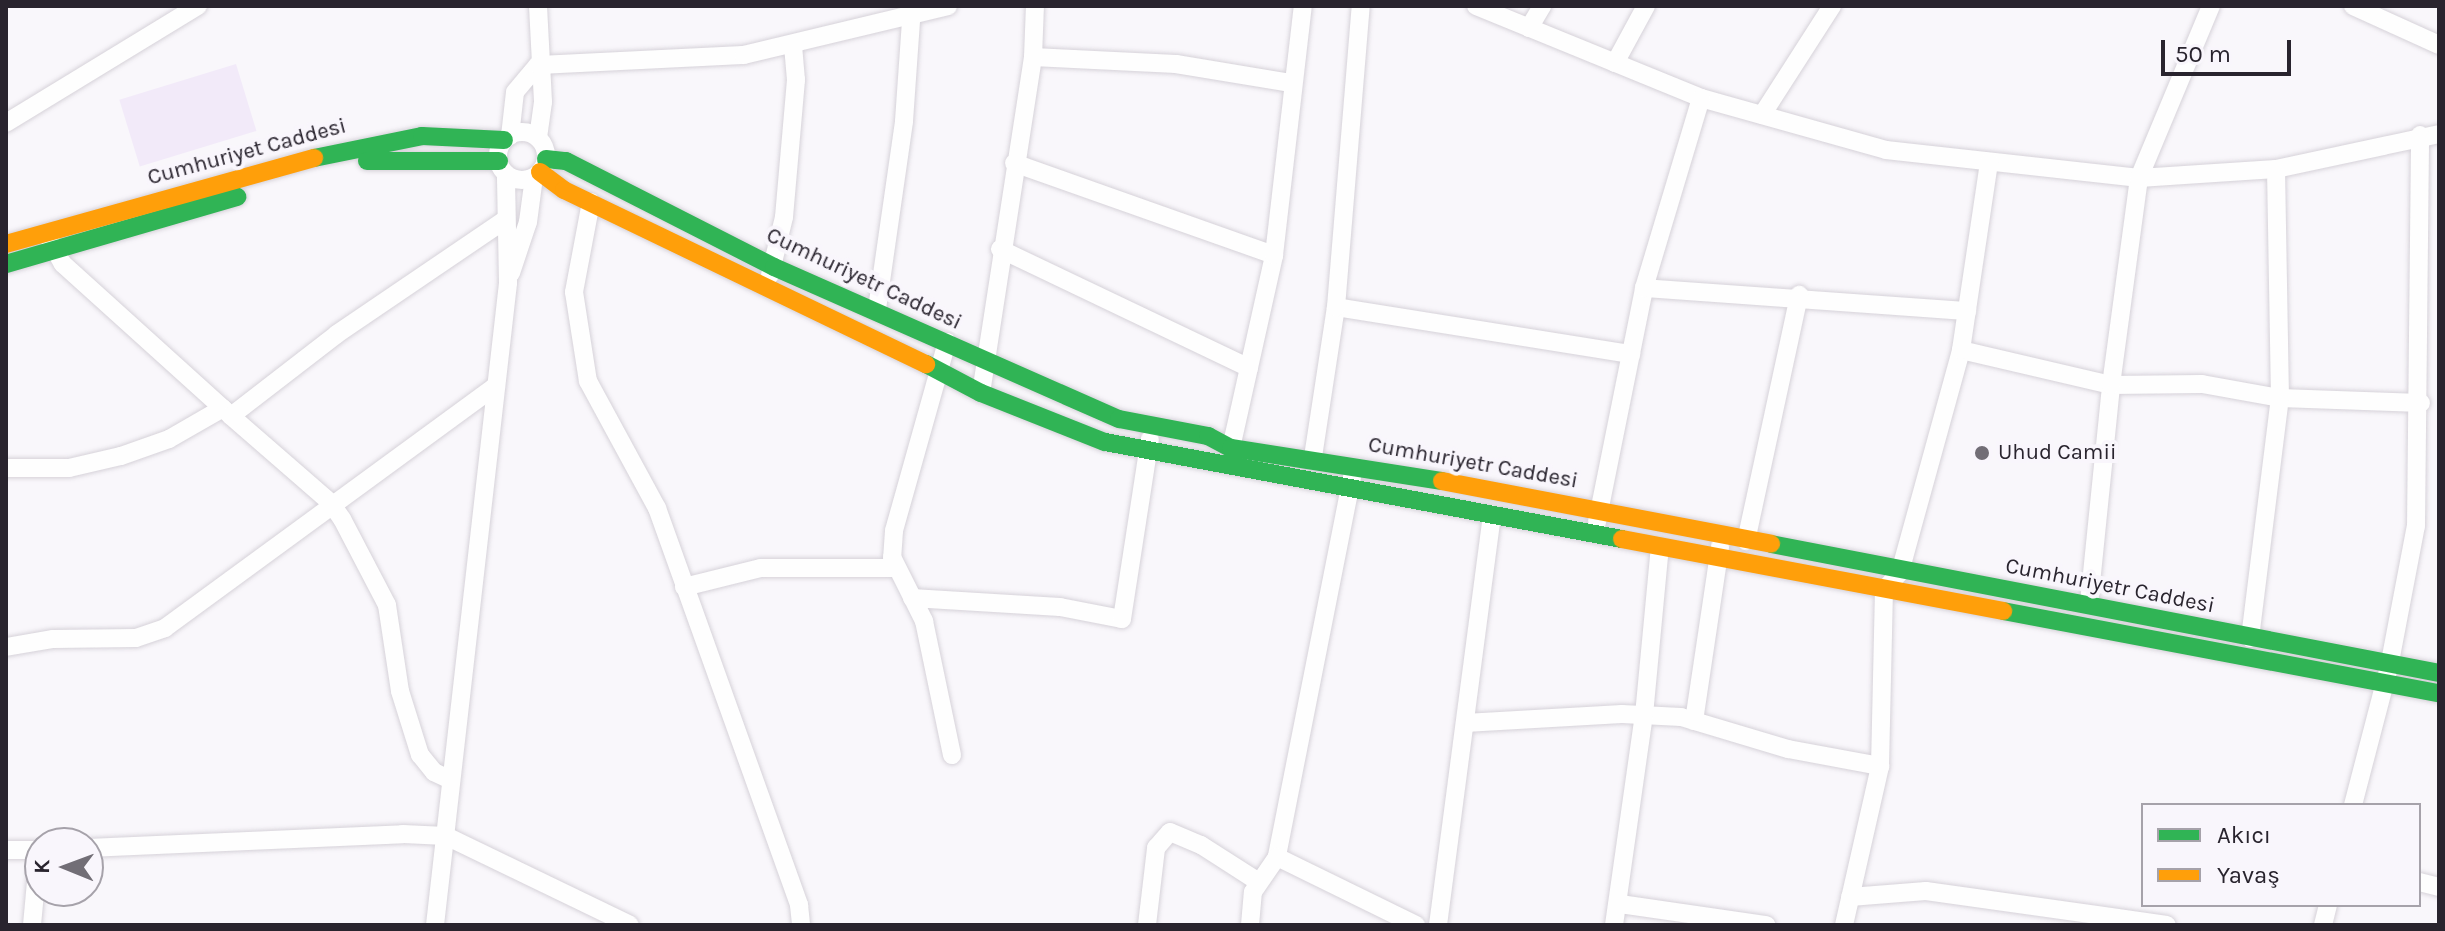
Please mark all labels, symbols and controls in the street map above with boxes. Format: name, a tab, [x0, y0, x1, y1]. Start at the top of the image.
scale bar	[2165, 24, 2295, 74]
text: 50 m	[2175, 40, 2231, 68]
street label: Cumhuriyet Caddesi	[145, 113, 349, 191]
street label: Cumhuriyetr Caddesi	[762, 222, 966, 336]
street label: Cumhuriyetr Caddesi	[1366, 432, 1580, 494]
place label: Uhud Camii	[1998, 440, 2117, 466]
marker: Uhud Camii	[1973, 444, 1991, 462]
street label: Cumhuriyetr Caddesi	[2003, 553, 2217, 619]
legend	[2141, 803, 2421, 907]
text: Akıcı	[2217, 821, 2271, 849]
north arrow	[24, 827, 104, 907]
text: K	[29, 859, 55, 874]
text: Yavaş	[2217, 861, 2280, 889]

